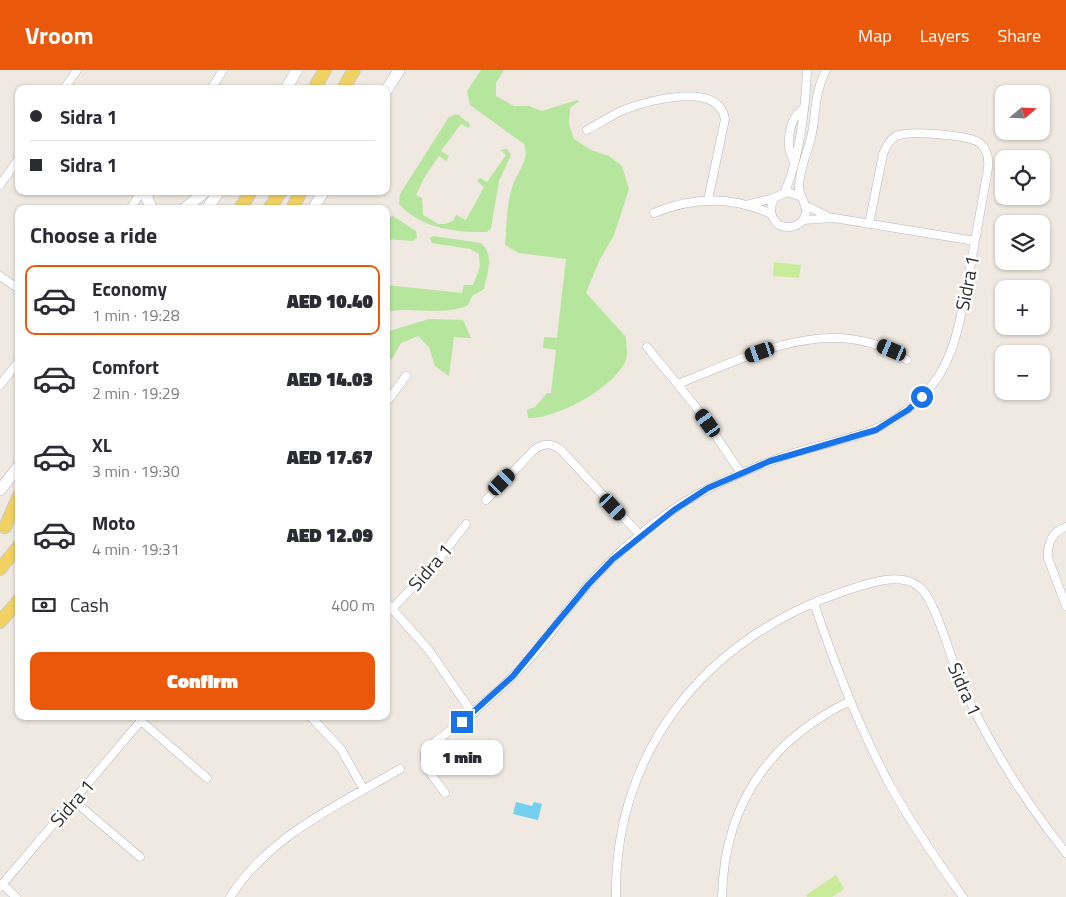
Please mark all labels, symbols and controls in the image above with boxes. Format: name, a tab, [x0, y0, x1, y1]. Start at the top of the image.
text: Vroom	[25, 17, 94, 53]
text: Map	[858, 22, 892, 49]
text: Layers	[920, 22, 969, 49]
text: Share	[997, 22, 1041, 49]
north arrow	[995, 85, 1050, 140]
map controls	[995, 85, 1050, 400]
text: Sidra 1	[60, 102, 117, 131]
text: Sidra 1	[60, 150, 117, 179]
button: locate	[995, 150, 1050, 205]
button: layers	[995, 215, 1050, 270]
text: Choose a ride	[30, 218, 157, 252]
street label: Sidra 1	[947, 253, 986, 313]
text: Economy	[92, 274, 167, 303]
icon: car	[32, 278, 77, 323]
button: +	[995, 280, 1050, 335]
text: AED 10.40	[287, 286, 373, 315]
text: 1 min · 19:28	[92, 303, 180, 327]
car	[875, 337, 908, 363]
car	[743, 340, 776, 364]
button: −	[995, 345, 1050, 400]
text: Comfort	[92, 352, 159, 381]
icon: car	[32, 356, 77, 401]
text: AED 14.03	[287, 364, 373, 393]
text: 2 min · 19:29	[92, 381, 180, 405]
route start	[911, 386, 933, 408]
car	[693, 406, 722, 440]
text: XL	[92, 430, 112, 459]
icon: car	[32, 434, 77, 479]
text: AED 17.67	[287, 442, 373, 471]
text: 3 min · 19:30	[92, 459, 180, 483]
car	[486, 466, 517, 498]
car	[597, 491, 628, 523]
text: Moto	[92, 508, 135, 537]
icon: car	[32, 512, 77, 557]
text: AED 12.09	[287, 520, 373, 549]
street label: Sidra 1	[400, 536, 459, 597]
text: 4 min · 19:31	[92, 537, 180, 561]
text: Cash	[70, 590, 109, 619]
icon: cash	[30, 591, 58, 619]
text: 400 m	[331, 593, 375, 617]
button: Confirm	[30, 652, 375, 710]
street label: Sidra 1	[941, 658, 990, 720]
route end	[451, 711, 473, 733]
callout: 1 min	[421, 740, 503, 774]
text: 1 min	[442, 745, 482, 769]
street label: Sidra 1	[42, 772, 101, 833]

